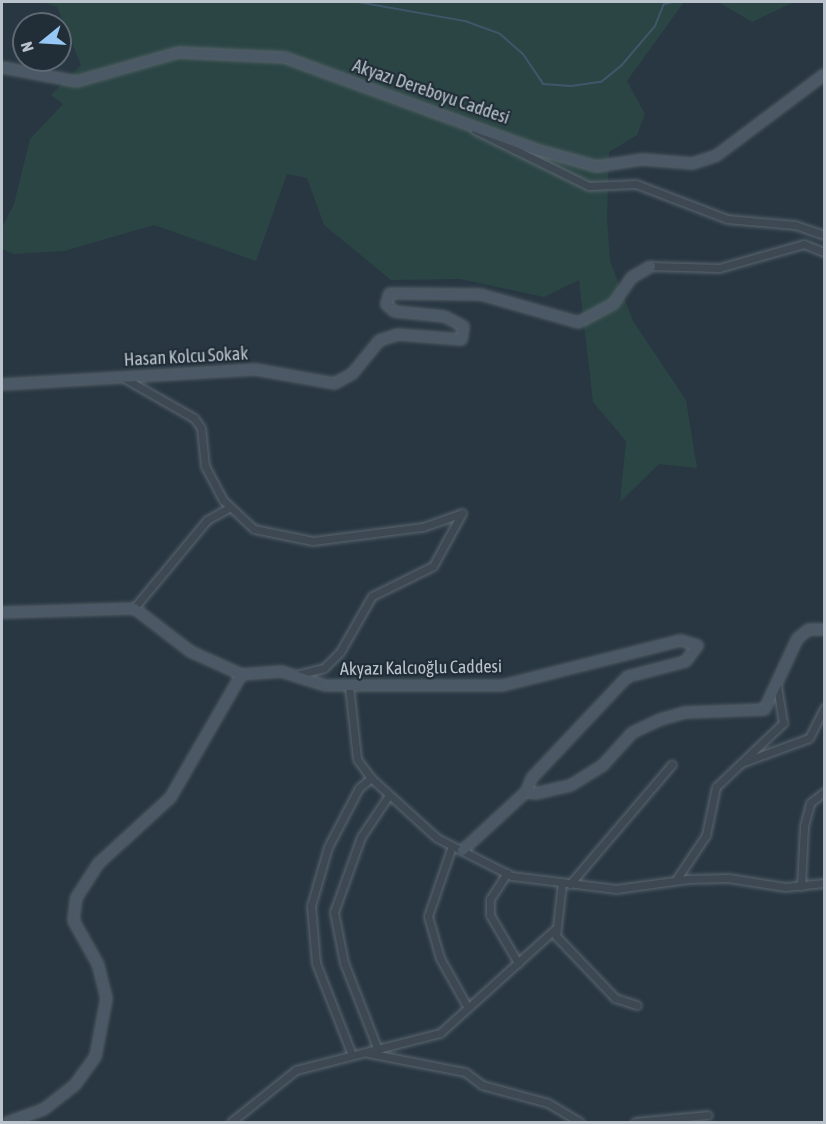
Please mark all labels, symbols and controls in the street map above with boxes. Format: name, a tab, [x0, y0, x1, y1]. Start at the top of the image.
north arrow	[12, 12, 72, 72]
text: N	[17, 40, 37, 54]
street label: Akyazı Dereboyu Caddesi	[350, 55, 512, 129]
street label: Hasan Kolcu Sokak	[123, 343, 249, 371]
street label: Akyazı Kalcıoğlu Caddesi	[340, 656, 502, 680]

